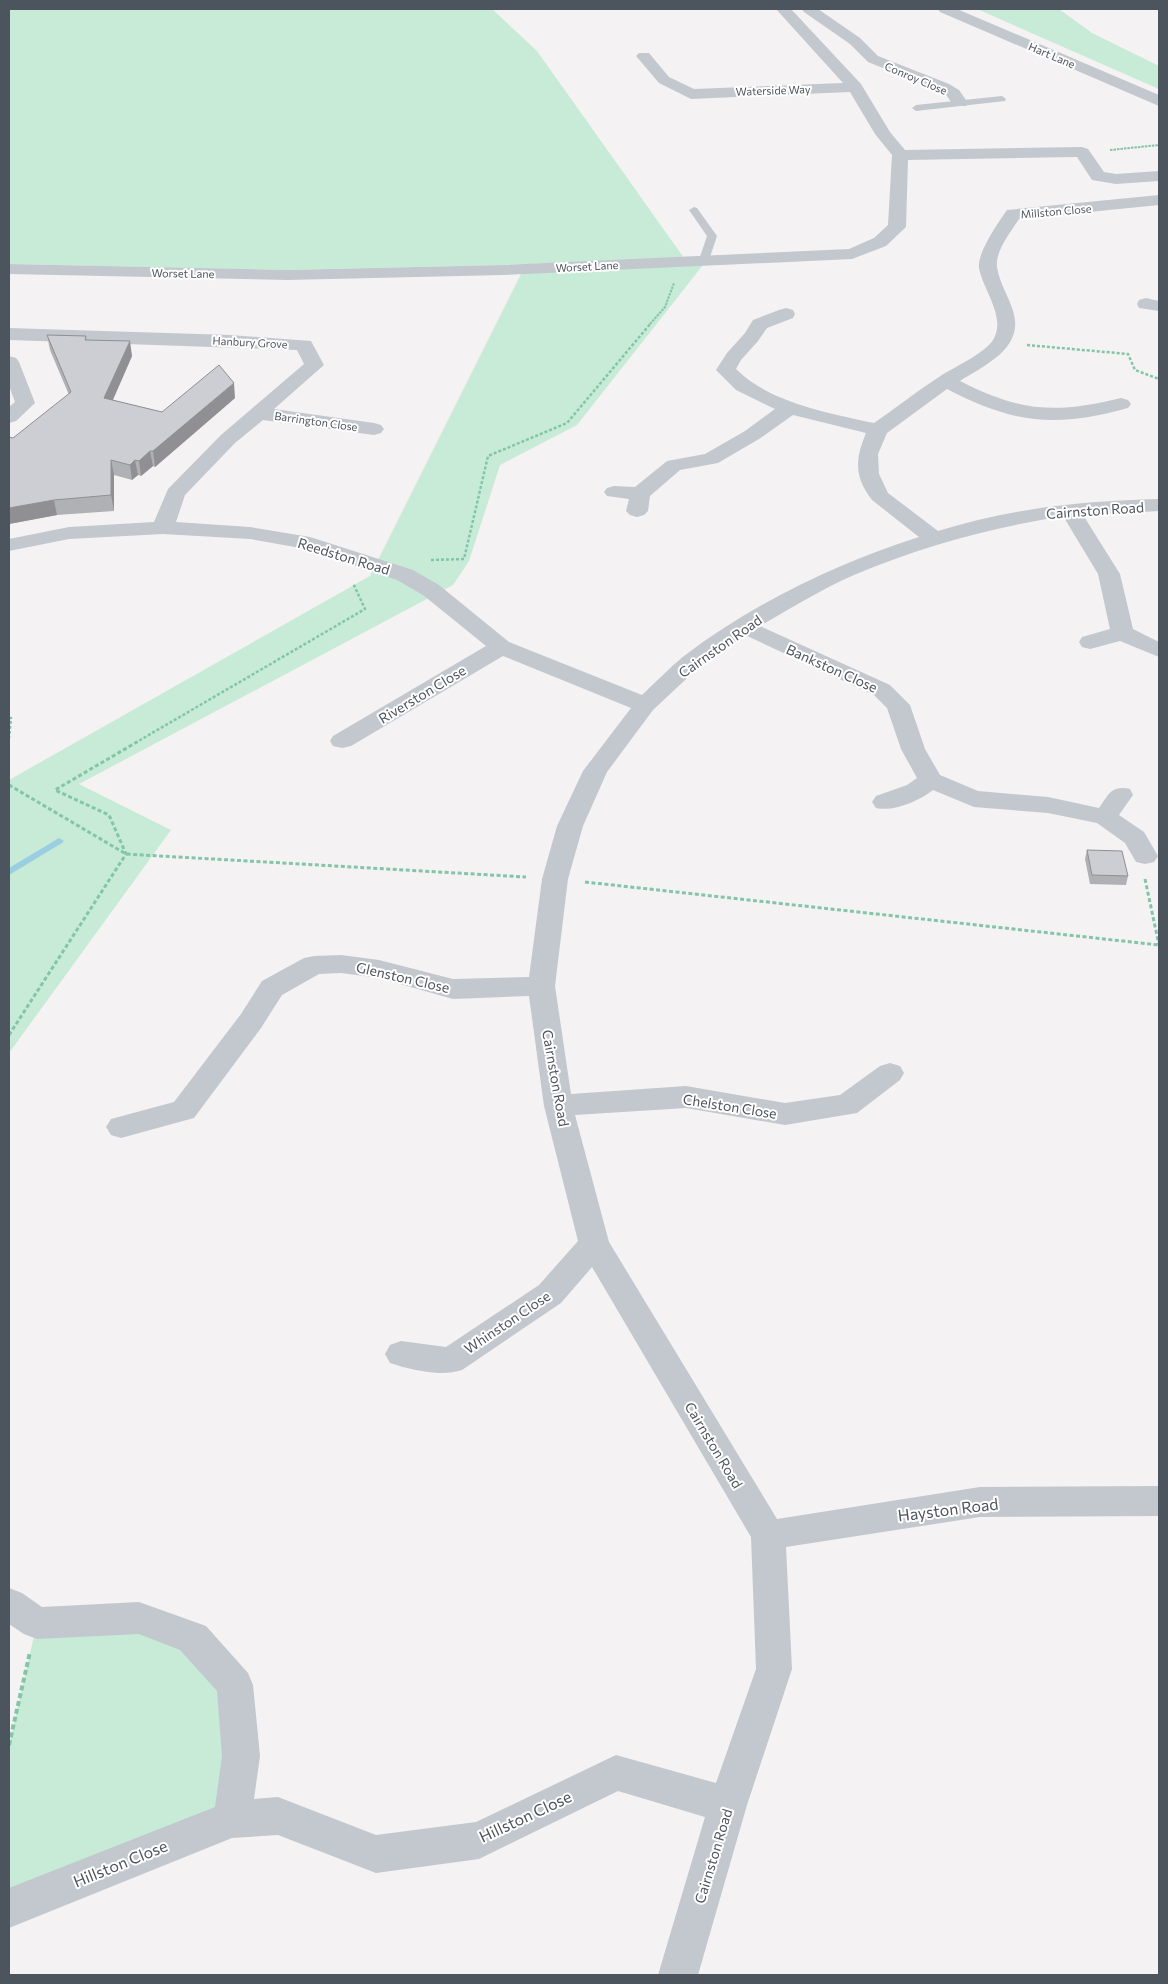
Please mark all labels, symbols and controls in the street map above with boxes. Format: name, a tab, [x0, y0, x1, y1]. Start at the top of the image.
street label: Hart Lane	[1027, 39, 1077, 71]
street label: Conroy Close	[883, 59, 949, 97]
street label: Waterside Way	[735, 82, 811, 98]
street label: Millston Close	[1020, 201, 1092, 221]
street label: Worset Lane	[555, 258, 619, 274]
street label: Worset Lane	[152, 266, 215, 280]
street label: Hanbury Grove	[212, 334, 288, 350]
street label: Barrington Close	[274, 409, 359, 433]
street label: Cairnston Road	[1046, 498, 1144, 522]
street label: Reedston Road	[296, 534, 392, 578]
street label: Cairnston Road	[675, 611, 765, 681]
street label: Bankston Close	[784, 640, 880, 696]
street label: Riverston Close	[375, 661, 469, 727]
street label: Glenston Close	[355, 958, 451, 996]
street label: Cairnston Road	[539, 1028, 573, 1128]
street label: Chelston Close	[682, 1090, 778, 1122]
street label: Whinston Close	[461, 1287, 553, 1357]
street label: Cairnston Road	[682, 1399, 746, 1491]
street label: Hayston Road	[897, 1493, 999, 1525]
street label: Hillston Close	[476, 1786, 574, 1846]
street label: Cairnston Road	[691, 1807, 735, 1905]
street label: Hillston Close	[70, 1835, 170, 1891]

